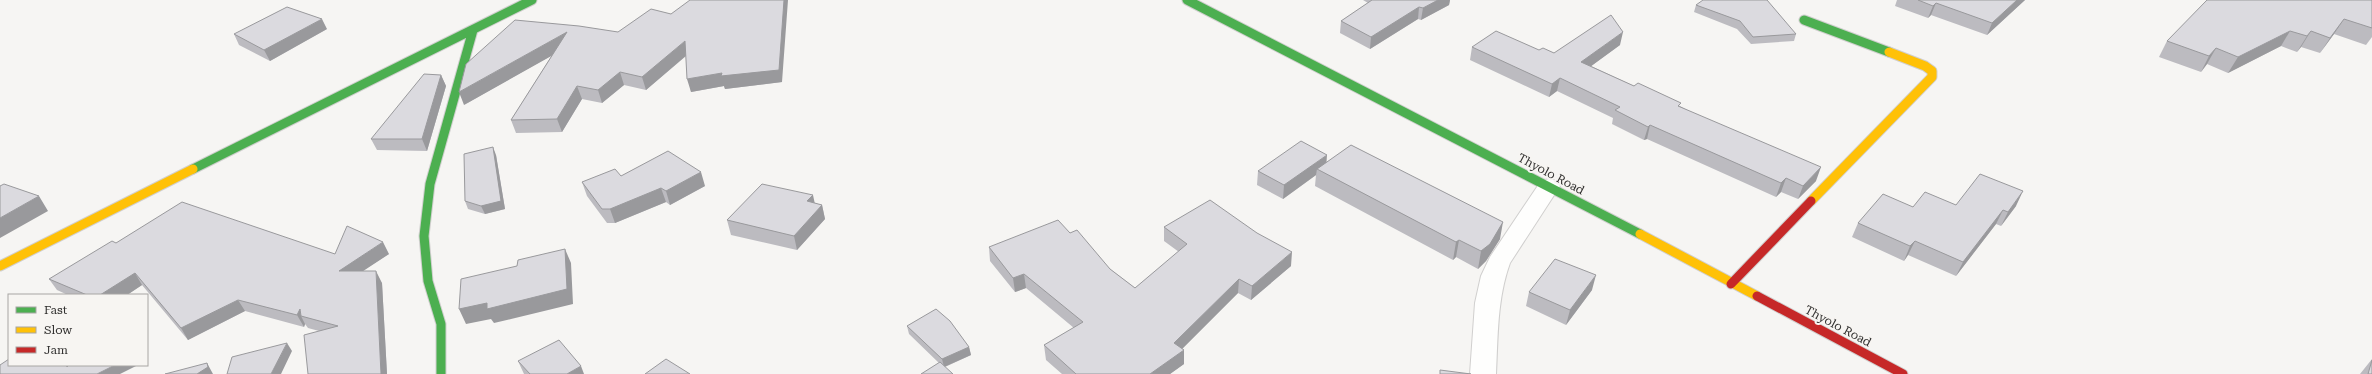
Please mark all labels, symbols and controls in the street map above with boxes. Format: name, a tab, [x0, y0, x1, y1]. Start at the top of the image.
street label: Thyolo Road	[1515, 151, 1587, 198]
legend	[8, 294, 148, 366]
text: Fast	[44, 303, 68, 317]
street label: Thyolo Road	[1802, 303, 1874, 350]
text: Slow	[44, 323, 72, 337]
text: Jam	[44, 343, 68, 357]

